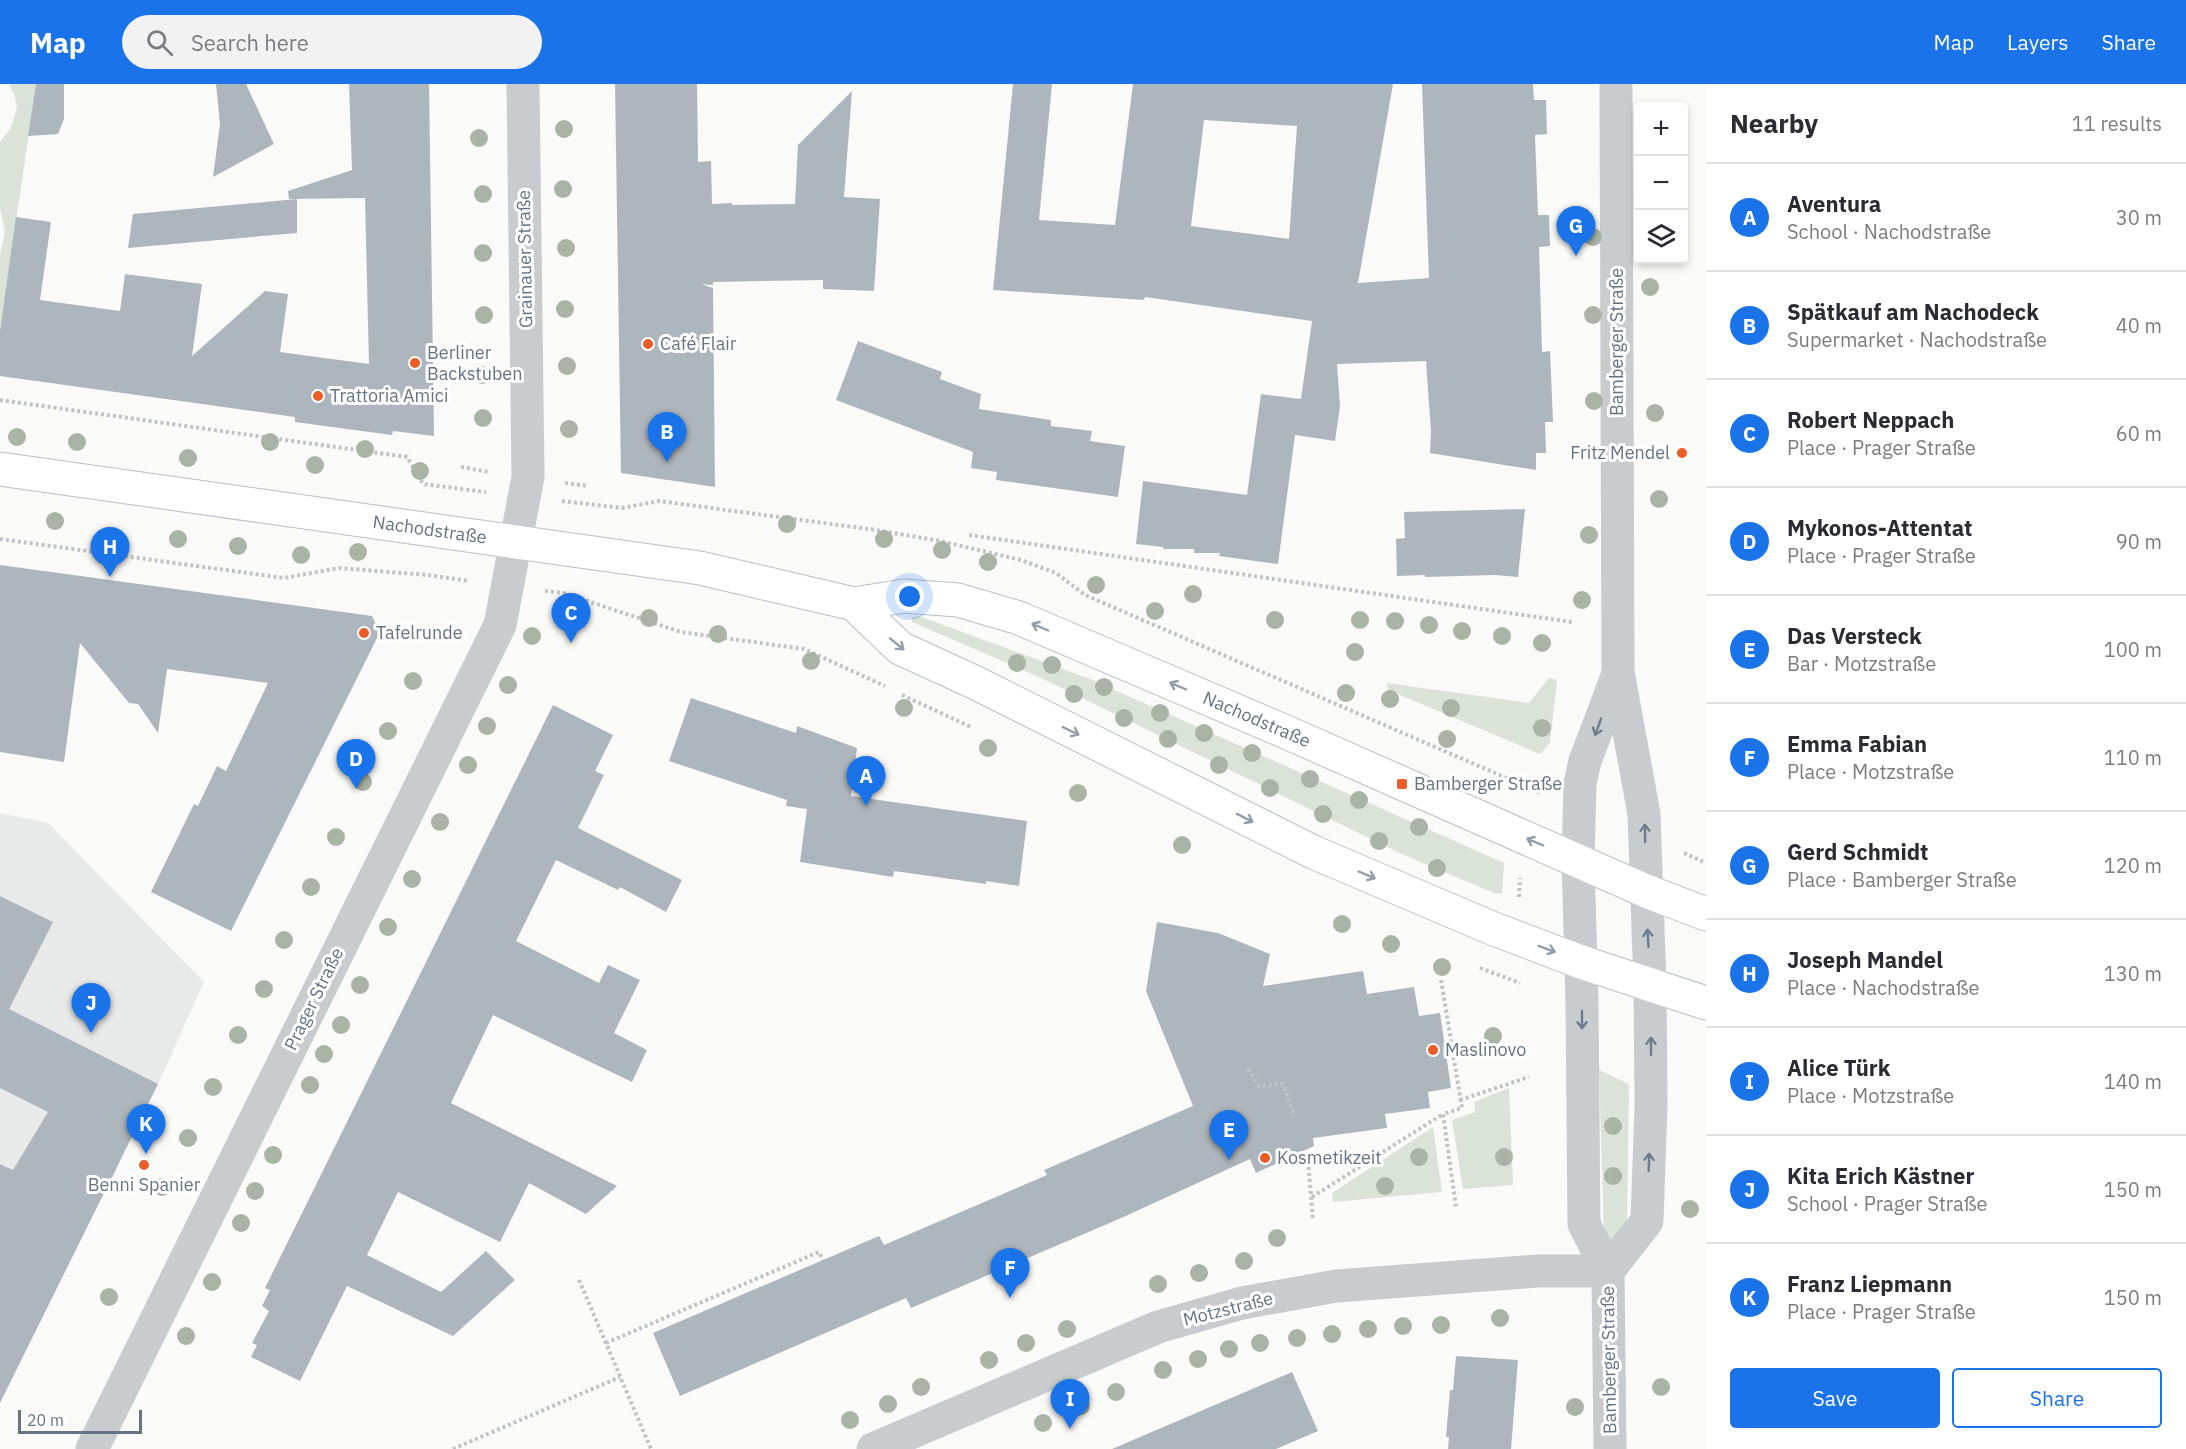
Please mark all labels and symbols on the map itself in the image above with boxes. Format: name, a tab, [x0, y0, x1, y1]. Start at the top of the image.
street label: Grainauer Straße	[512, 190, 537, 328]
pin: G	[1556, 206, 1596, 256]
street label: Bamberger Straße	[1605, 268, 1628, 416]
place label: Café Flair	[660, 332, 737, 355]
marker: Café Flair	[641, 337, 655, 351]
place label: Berliner Backstuben	[427, 341, 522, 385]
marker: Berliner Backstuben	[408, 356, 422, 370]
place label: Trattoria Amici	[330, 384, 448, 407]
marker: Trattoria Amici	[311, 389, 325, 403]
pin: B	[648, 412, 686, 462]
place label: Fritz Mendel	[1570, 441, 1670, 464]
marker: Fritz Mendel	[1675, 446, 1689, 460]
street label: Nachodstraße	[371, 510, 488, 549]
pin: H	[90, 528, 130, 577]
your location	[895, 582, 924, 611]
pin: C	[552, 594, 590, 643]
place label: Tafelrunde	[376, 621, 463, 644]
one-way arrow	[1032, 621, 1050, 632]
marker: Tafelrunde	[357, 626, 371, 640]
one-way arrow	[889, 637, 905, 650]
one-way arrow	[1169, 680, 1187, 691]
street label: Nachodstraße	[1200, 686, 1314, 752]
one-way arrow	[1591, 717, 1602, 736]
one-way arrow	[1062, 725, 1080, 737]
pin: D	[336, 740, 376, 789]
pin: A	[846, 756, 886, 806]
place label: Bamberger Straße	[1414, 772, 1562, 795]
marker: Bamberger Straße	[1395, 777, 1409, 791]
one-way arrow	[1236, 813, 1254, 825]
one-way arrow	[1639, 823, 1650, 843]
one-way arrow	[1526, 836, 1545, 847]
one-way arrow	[1357, 869, 1375, 881]
one-way arrow	[1643, 929, 1654, 949]
street label: Prager Straße	[279, 944, 348, 1054]
one-way arrow	[1537, 944, 1556, 955]
pin: J	[72, 984, 110, 1033]
one-way arrow	[1576, 1010, 1588, 1030]
one-way arrow	[1645, 1036, 1657, 1056]
place label: Maslinovo	[1445, 1038, 1526, 1061]
marker: Maslinovo	[1426, 1043, 1440, 1057]
pin: K	[126, 1104, 166, 1154]
pin: E	[1210, 1110, 1248, 1160]
place label: Kosmetikzeit	[1277, 1146, 1382, 1169]
marker: Kosmetikzeit	[1258, 1151, 1272, 1165]
one-way arrow	[1643, 1153, 1655, 1173]
marker: Benni Spanier	[137, 1158, 151, 1172]
place label: Benni Spanier	[88, 1173, 201, 1196]
pin: F	[990, 1248, 1030, 1298]
street label: Motzstraße	[1181, 1286, 1275, 1331]
street label: Bamberger Straße	[1596, 1286, 1621, 1434]
pin: I	[1050, 1380, 1090, 1429]
scale bar	[18, 1407, 142, 1434]

